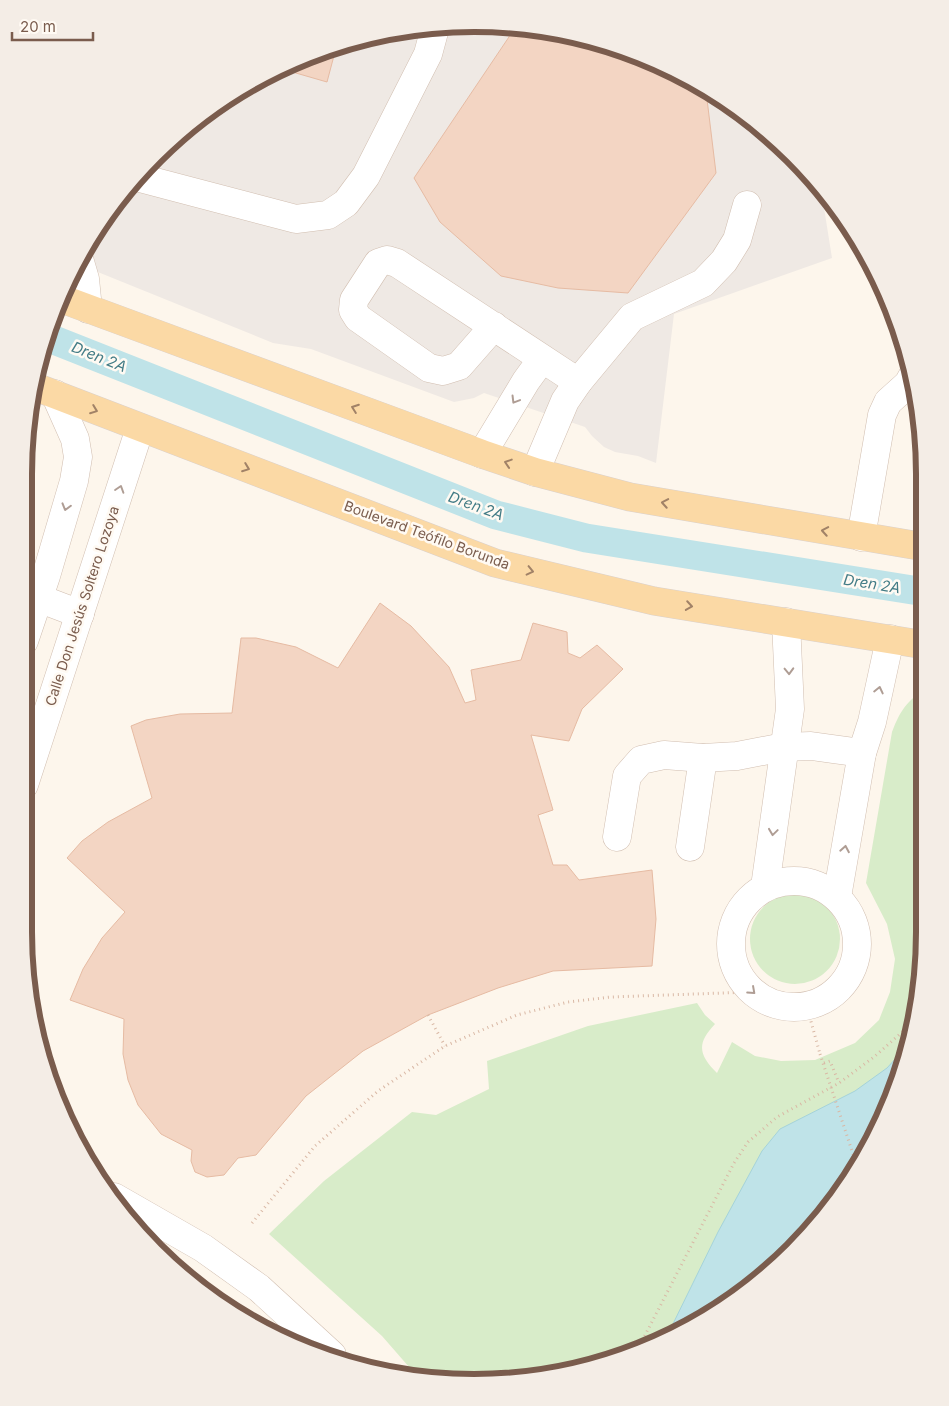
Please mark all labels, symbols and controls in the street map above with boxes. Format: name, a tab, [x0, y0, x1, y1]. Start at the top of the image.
scale bar	[12, 10, 94, 42]
text: 20 m	[20, 17, 56, 36]
water label: Dren 2A	[69, 337, 129, 376]
one-way arrow	[512, 394, 522, 403]
one-way arrow	[90, 404, 98, 414]
one-way arrow	[351, 404, 360, 414]
one-way arrow	[504, 459, 513, 469]
one-way arrow	[241, 462, 250, 472]
one-way arrow	[114, 485, 124, 494]
water label: Dren 2A	[446, 487, 506, 524]
street label: Boulevard Teófilo Borunda	[342, 497, 512, 572]
one-way arrow	[661, 499, 670, 509]
one-way arrow	[61, 503, 72, 512]
street label: Calle Don Jesús Soltero Lozoya	[41, 504, 122, 708]
one-way arrow	[821, 526, 830, 536]
one-way arrow	[526, 565, 535, 576]
water label: Dren 2A	[842, 570, 902, 597]
one-way arrow	[684, 601, 693, 611]
one-way arrow	[783, 667, 794, 675]
one-way arrow	[873, 686, 884, 695]
one-way arrow	[768, 828, 778, 836]
one-way arrow	[840, 844, 850, 853]
one-way arrow	[746, 985, 755, 994]

